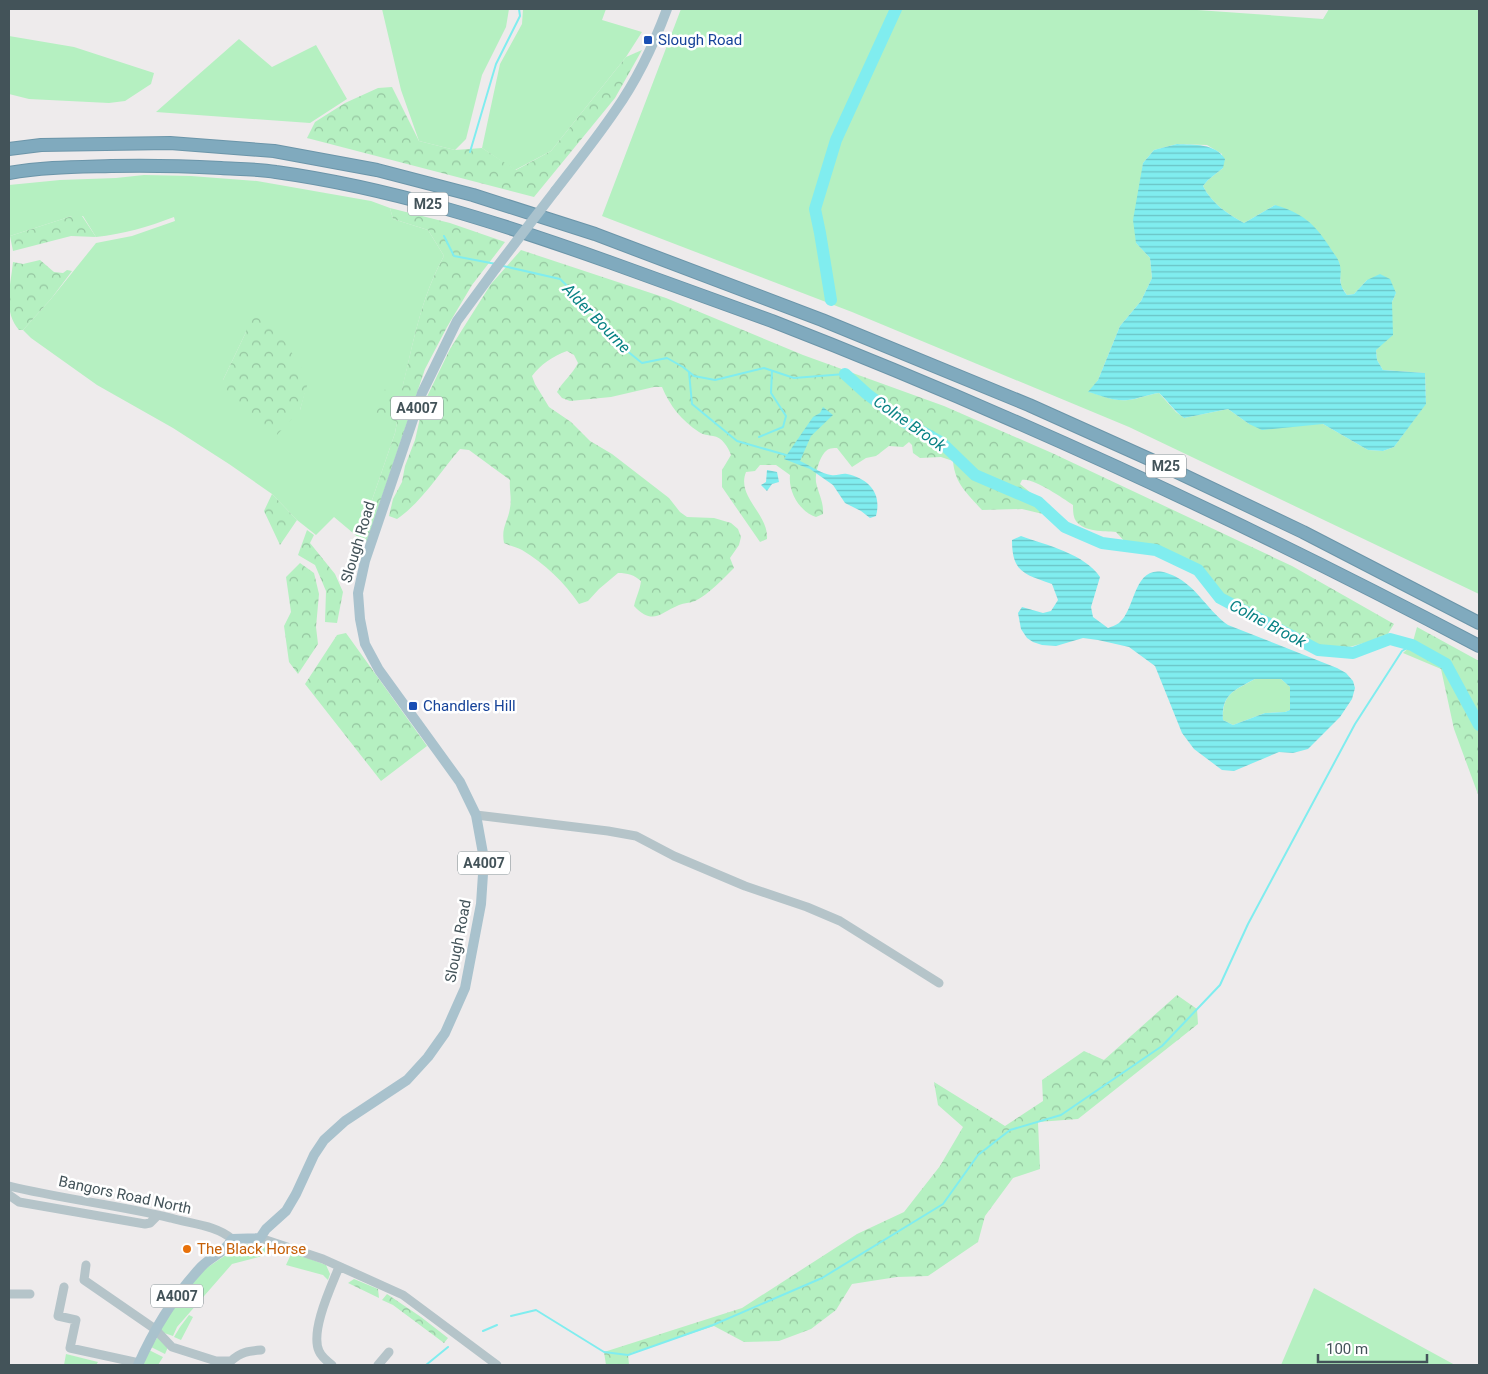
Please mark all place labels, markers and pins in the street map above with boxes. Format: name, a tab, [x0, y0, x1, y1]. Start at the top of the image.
place label: Slough Road	[658, 31, 742, 49]
marker: Slough Road	[642, 34, 654, 46]
place label: Chandlers Hill	[423, 697, 516, 715]
marker: Chandlers Hill	[407, 700, 419, 712]
place label: The Black Horse	[197, 1240, 306, 1258]
marker: The Black Horse	[181, 1243, 193, 1255]

